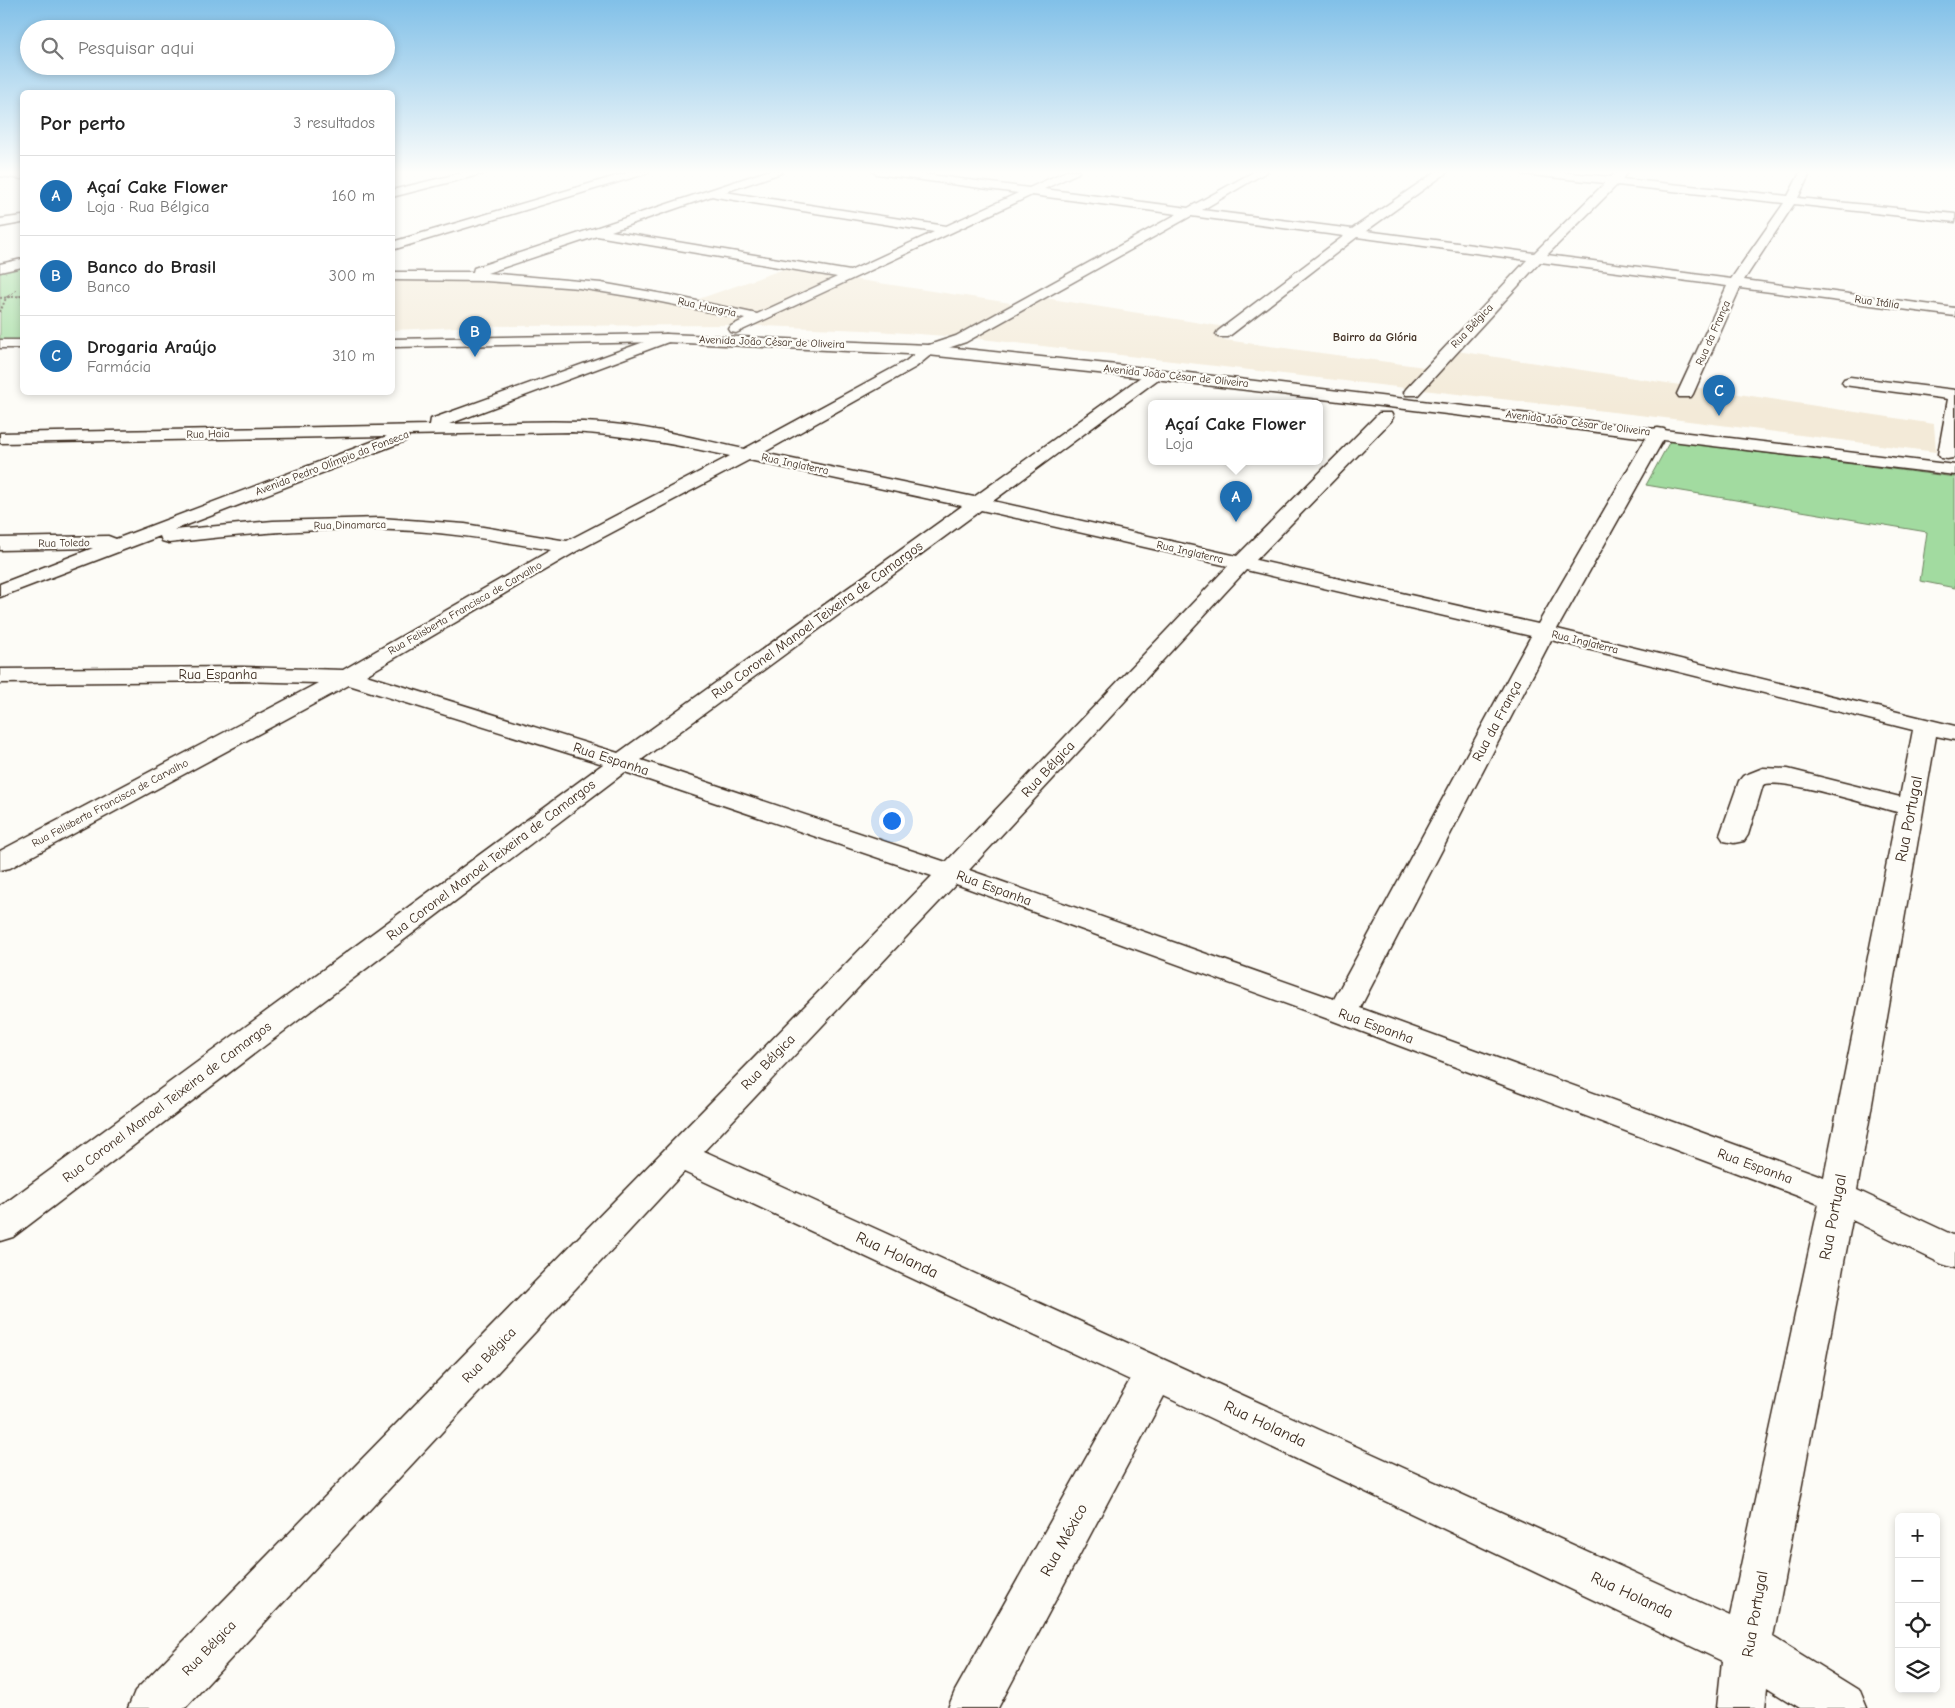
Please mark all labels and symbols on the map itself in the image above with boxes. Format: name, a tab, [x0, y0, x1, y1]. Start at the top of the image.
street label: Rua Itália	[1854, 292, 1900, 312]
street label: Rua Hungria	[677, 294, 737, 320]
street label: Rua da França	[1693, 298, 1733, 368]
street label: Rua Bélgica	[1448, 301, 1496, 351]
pin: B	[459, 316, 491, 357]
district label: Bairro da Glória	[1333, 330, 1417, 344]
street label: Avenida João César de Oliveira	[699, 333, 845, 351]
street label: Avenida João César de Oliveira	[1103, 362, 1249, 390]
pin: C	[1703, 375, 1735, 416]
street label: Avenida João César de Oliveira	[1505, 408, 1651, 438]
street label: Rua Haia	[186, 427, 230, 441]
street label: Avenida Pedro Olímpio da Fonseca	[253, 428, 411, 498]
street label: Rua Inglaterra	[760, 451, 830, 477]
pin: A	[1220, 481, 1252, 522]
street label: Rua Dinamarca	[314, 518, 386, 532]
street label: Rua Toledo	[38, 536, 90, 550]
street label: Rua Coronel Manoel Teixeira de Camargos	[708, 537, 926, 702]
street label: Rua Inglaterra	[1155, 538, 1225, 566]
street label: Rua Felisberta Francisca de Carvalho	[386, 558, 544, 657]
street label: Rua Inglaterra	[1550, 627, 1620, 657]
street label: Rua Espanha	[179, 666, 257, 683]
street label: Rua da França	[1469, 678, 1525, 764]
street label: Rua Bélgica	[1018, 737, 1078, 801]
street label: Rua Espanha	[571, 739, 651, 779]
street label: Rua Felisberta Francisca de Carvalho	[29, 756, 191, 850]
street label: Rua Portugal	[1892, 774, 1926, 864]
street label: Rua Coronel Manoel Teixeira de Camargos	[383, 776, 599, 944]
your location	[879, 808, 905, 834]
street label: Rua Espanha	[954, 867, 1034, 909]
street label: Rua Espanha	[1336, 1005, 1416, 1047]
street label: Rua Coronel Manoel Teixeira de Camargos	[59, 1018, 275, 1186]
street label: Rua Bélgica	[737, 1031, 799, 1093]
street label: Rua Espanha	[1715, 1145, 1795, 1187]
street label: Rua Portugal	[1816, 1172, 1850, 1262]
street label: Rua Holanda	[853, 1228, 941, 1282]
street label: Rua Bélgica	[458, 1324, 520, 1386]
street label: Rua Holanda	[1221, 1397, 1309, 1451]
street label: Rua México	[1037, 1501, 1091, 1579]
street label: Rua Holanda	[1588, 1568, 1676, 1622]
street label: Rua Portugal	[1739, 1569, 1771, 1659]
street label: Rua Bélgica	[178, 1617, 240, 1679]

